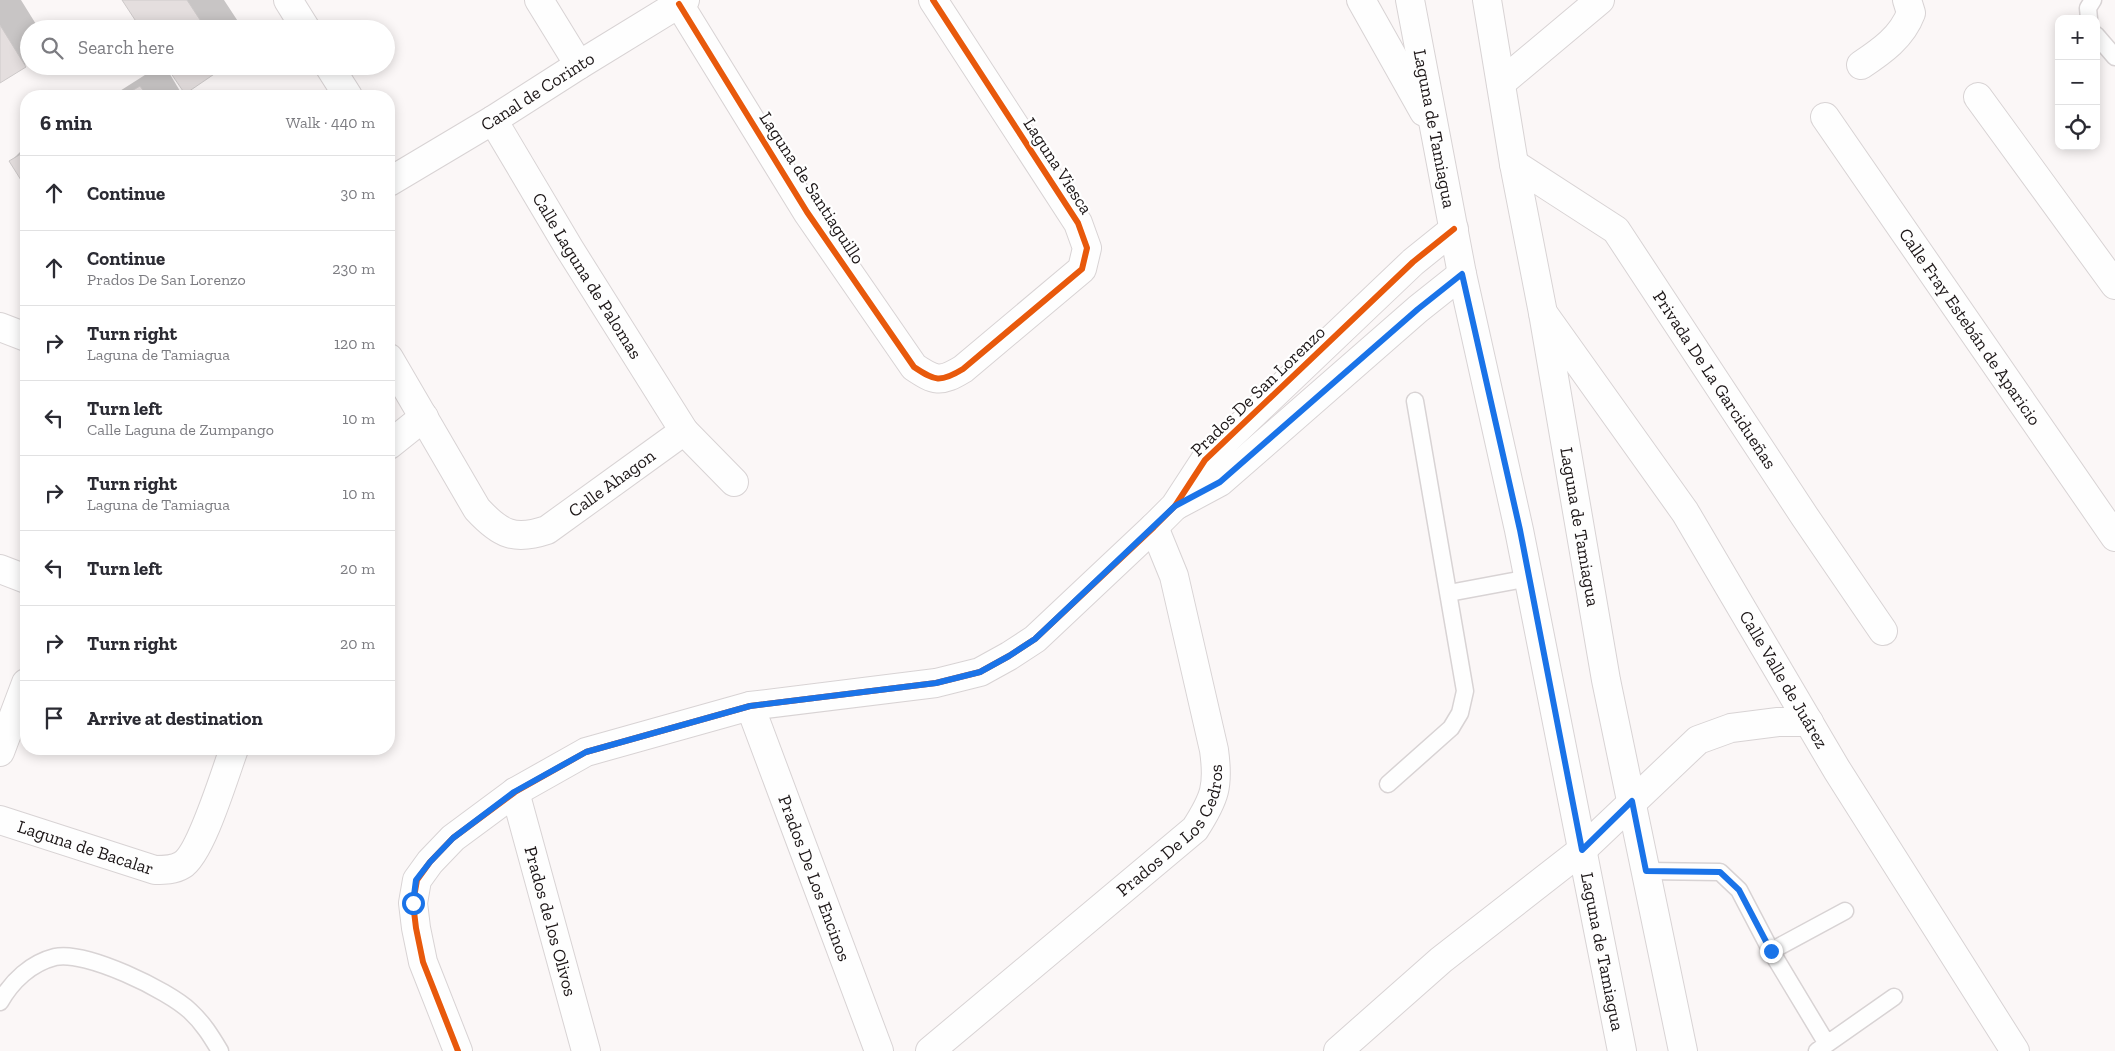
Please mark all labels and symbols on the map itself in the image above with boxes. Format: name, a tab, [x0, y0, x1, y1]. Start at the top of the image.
street label: Canal de Corinto	[477, 47, 598, 136]
street label: Laguna de Tamiagua	[1409, 48, 1460, 210]
street label: Laguna de Santiaguillo	[755, 108, 869, 268]
street label: Laguna Viesca	[1019, 114, 1098, 219]
street label: Calle Laguna de Palomas	[528, 188, 647, 363]
street label: Calle Fray Estebán de Aparicio	[1894, 224, 2046, 430]
street label: Privada De La Garcidueñas	[1648, 287, 1781, 473]
street label: Prados De San Lorenzo	[1186, 321, 1330, 461]
street label: Calle Ahagon	[564, 444, 660, 522]
street label: Laguna de Tamiagua	[1555, 446, 1604, 608]
street label: Calle Valle de Juárez	[1735, 607, 1833, 753]
street label: Prados De Los Cedros	[1112, 764, 1227, 901]
street label: Prados De Los Encinos	[773, 792, 856, 965]
street label: Laguna de Bacalar	[15, 815, 156, 880]
street label: Prados de los Olivos	[519, 844, 582, 999]
street label: Laguna de Tamiagua	[1576, 871, 1629, 1033]
route start	[402, 892, 425, 915]
route end	[1760, 940, 1783, 963]

